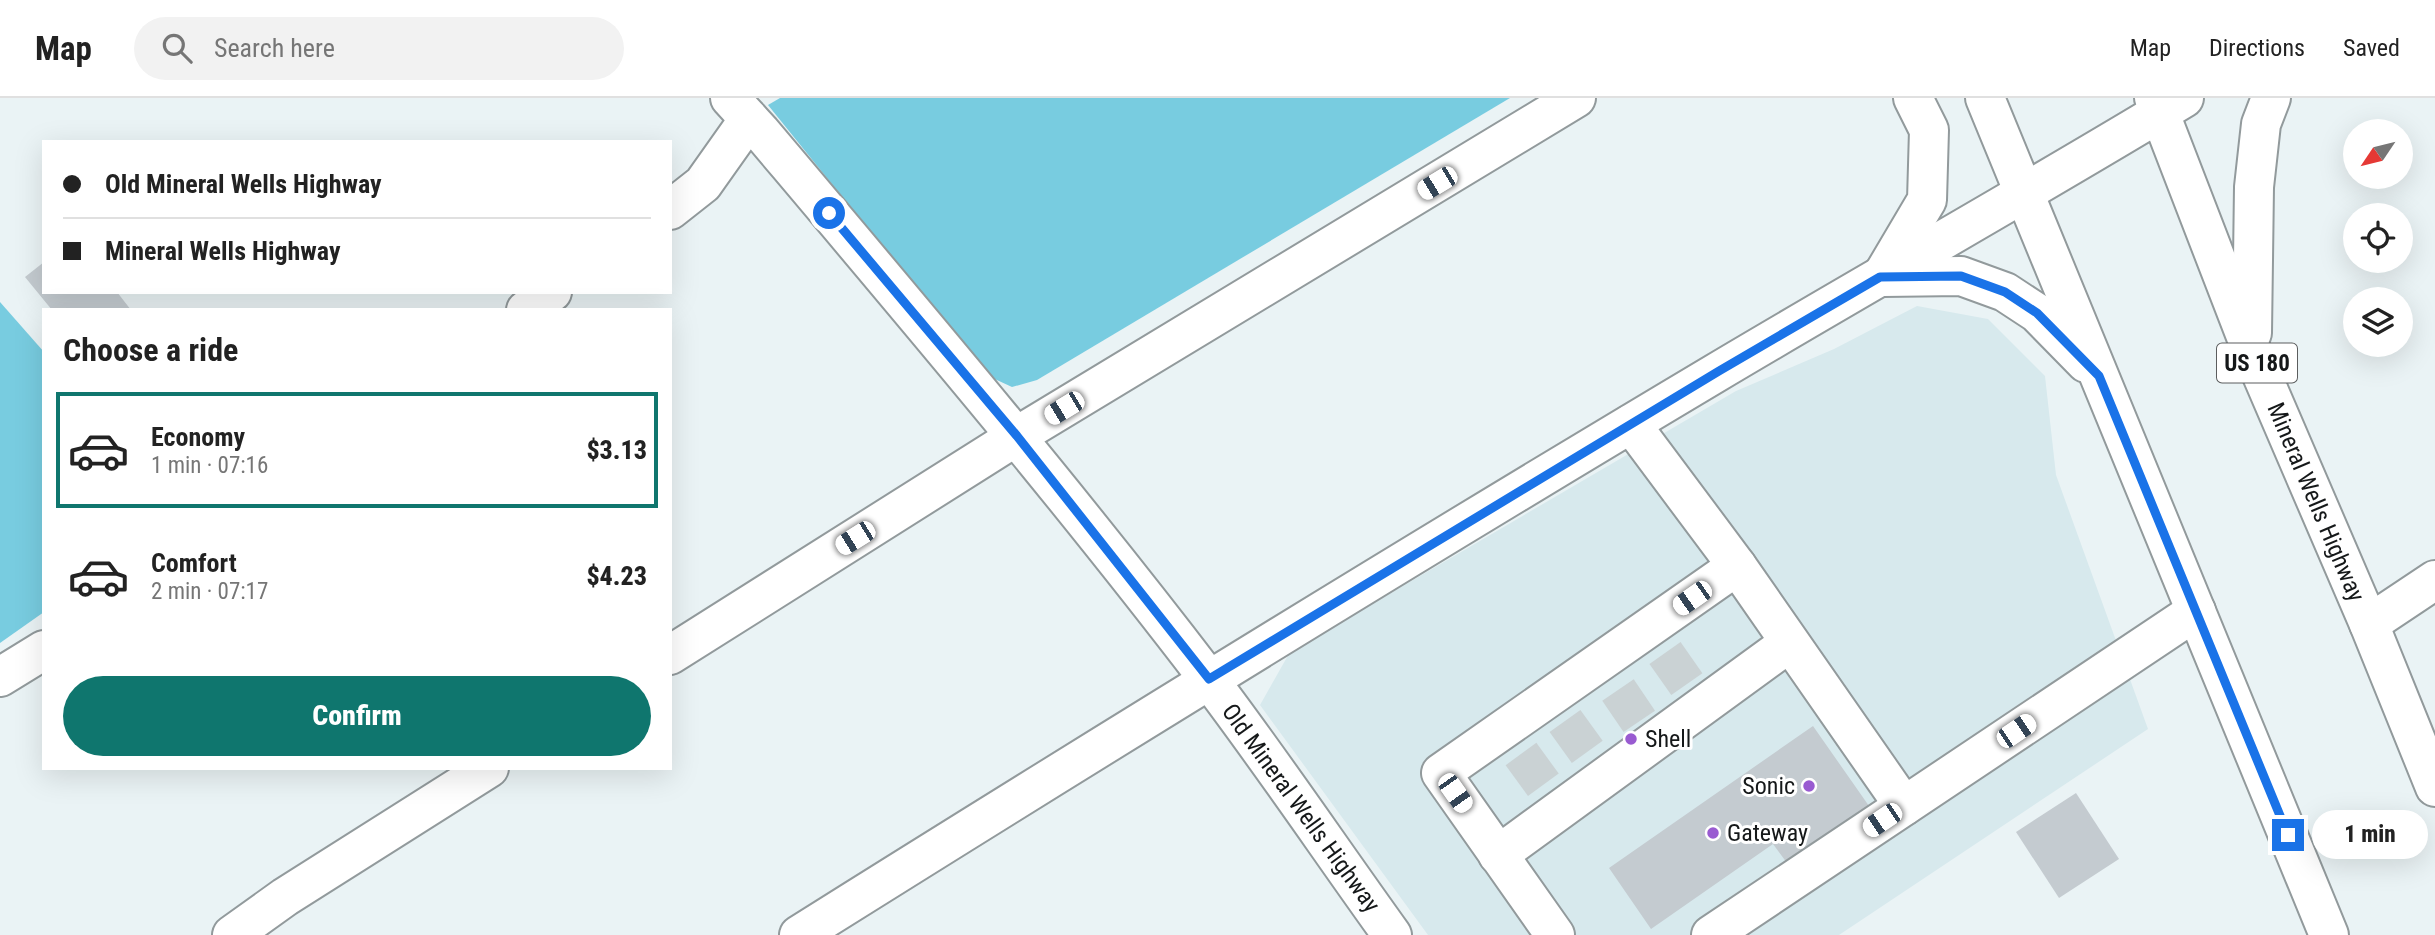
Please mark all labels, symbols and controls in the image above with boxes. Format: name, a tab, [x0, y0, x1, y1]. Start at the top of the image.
search box	[134, 17, 624, 80]
text: Map	[35, 29, 92, 68]
icon: search	[158, 29, 196, 67]
text: Search here	[214, 33, 335, 63]
text: Map	[2130, 34, 2171, 62]
text: Directions	[2209, 34, 2305, 62]
text: Saved	[2343, 34, 2400, 62]
north arrow	[2343, 119, 2413, 189]
map controls	[2343, 119, 2413, 357]
car	[1414, 163, 1461, 203]
text: Old Mineral Wells Highway	[105, 169, 382, 199]
route start	[813, 197, 845, 229]
button: locate	[2343, 203, 2413, 273]
text: Mineral Wells Highway	[105, 236, 340, 266]
button: layers	[2343, 287, 2413, 357]
text: Choose a ride	[63, 331, 238, 369]
road number: US 180	[2217, 344, 2297, 382]
car	[1041, 388, 1088, 428]
street label: Mineral Wells Highway	[2261, 398, 2371, 606]
icon: car	[67, 419, 130, 482]
text: Economy	[151, 422, 245, 452]
text: $3.13	[586, 435, 647, 465]
text: 1 min · 07:16	[151, 452, 268, 479]
car	[832, 518, 879, 558]
icon: car	[67, 545, 130, 608]
text: Comfort	[151, 548, 237, 578]
text: $4.23	[586, 561, 647, 591]
car	[1669, 577, 1716, 619]
text: 2 min · 07:17	[151, 578, 268, 605]
button: Confirm	[63, 676, 651, 756]
street label: Old Mineral Wells Highway	[1216, 698, 1386, 918]
car	[1993, 711, 2040, 751]
place label: Shell	[1645, 725, 1691, 753]
marker: Shell	[1623, 731, 1639, 747]
car	[1435, 770, 1476, 816]
place label: Sonic	[1742, 772, 1795, 800]
marker: Sonic	[1801, 778, 1817, 794]
car	[1859, 800, 1906, 840]
callout: 1 min	[2312, 810, 2428, 860]
place label: Gateway	[1727, 819, 1808, 847]
route end	[2272, 819, 2304, 851]
text: 1 min	[2344, 821, 2396, 848]
marker: Gateway	[1705, 825, 1721, 841]

